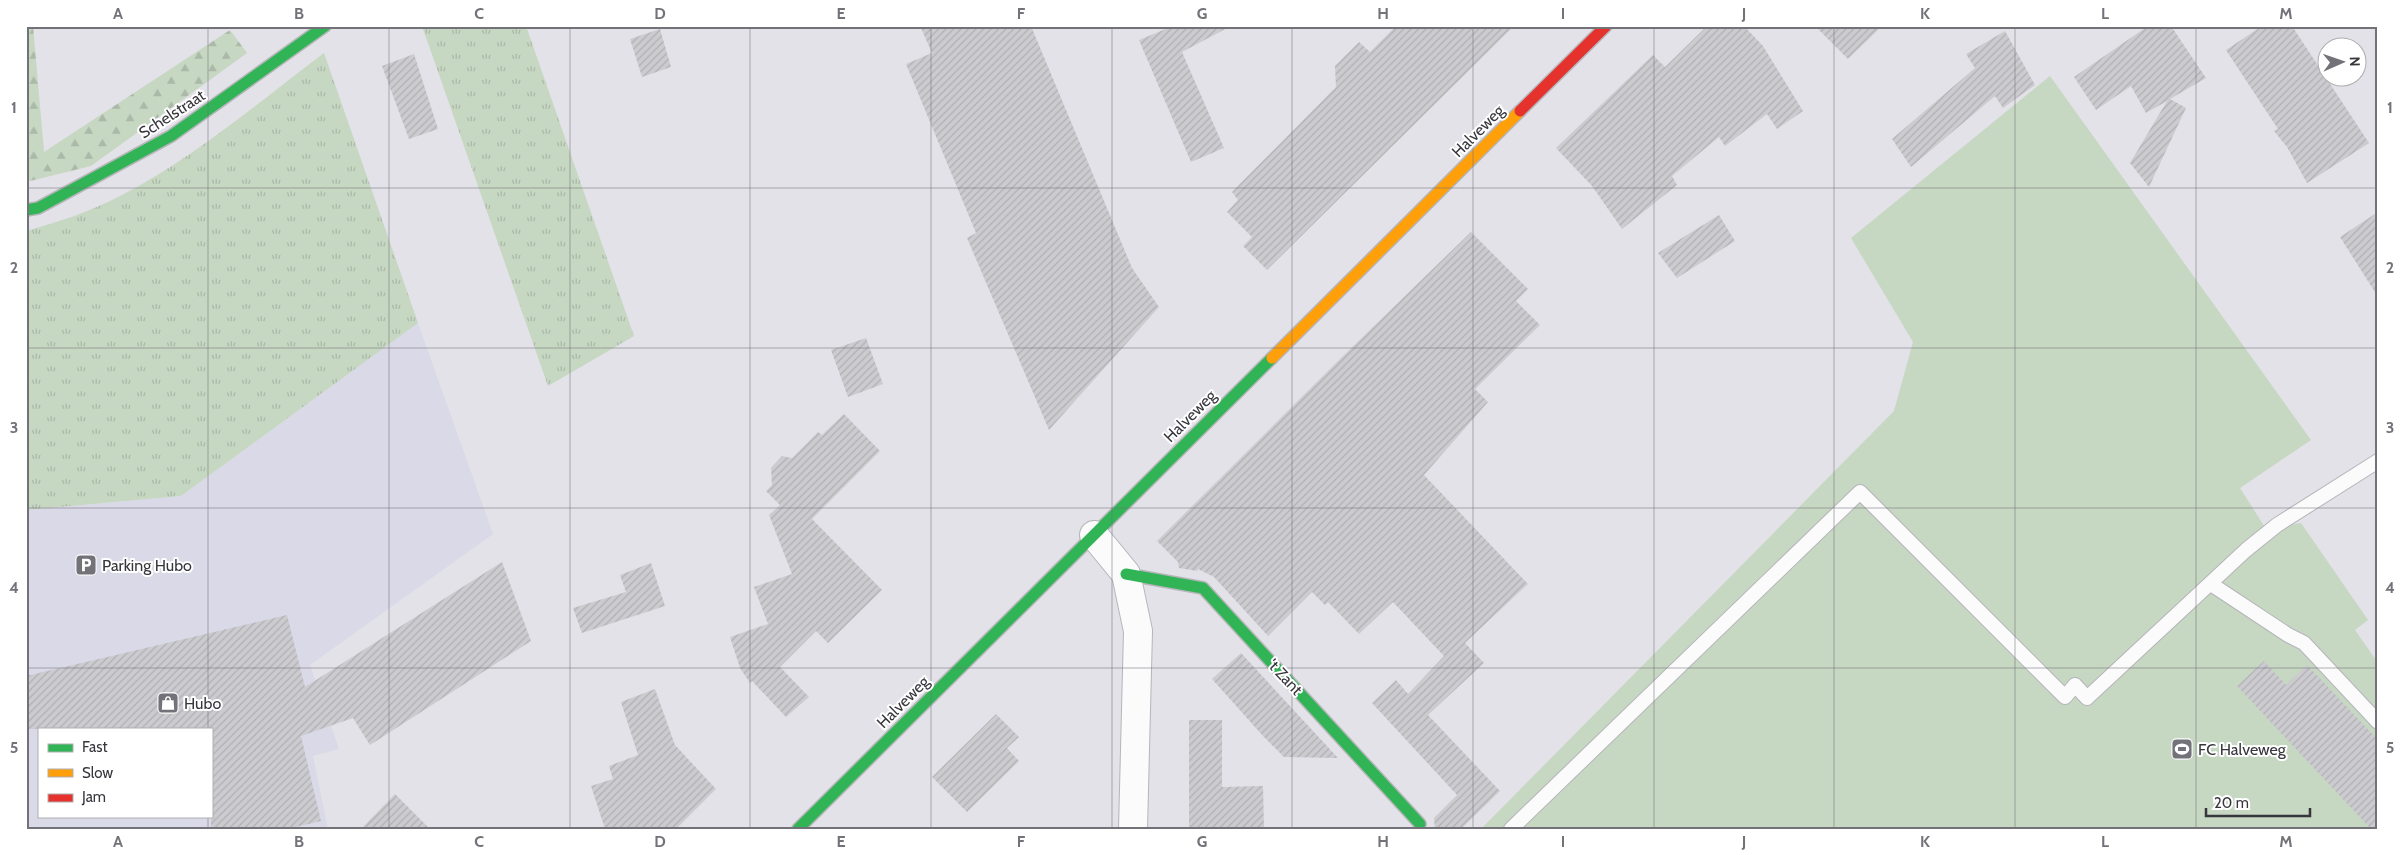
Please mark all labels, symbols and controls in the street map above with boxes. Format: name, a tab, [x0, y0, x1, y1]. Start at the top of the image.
text: A	[113, 4, 123, 23]
text: B	[294, 4, 304, 23]
text: C	[474, 4, 484, 23]
text: D	[654, 4, 666, 23]
text: E	[836, 4, 846, 23]
text: F	[1017, 4, 1026, 23]
text: G	[1197, 4, 1207, 23]
text: H	[1377, 4, 1389, 23]
text: I	[1561, 4, 1565, 23]
text: J	[1741, 4, 1746, 23]
text: K	[1920, 4, 1930, 23]
text: L	[2101, 4, 2109, 23]
text: M	[2279, 4, 2293, 23]
north arrow	[2316, 38, 2366, 88]
text: N	[2346, 56, 2364, 67]
street label: Schelstraat	[135, 85, 209, 142]
text: 1	[11, 98, 17, 117]
text: 1	[2387, 98, 2393, 117]
street label: Halveweg	[1448, 100, 1509, 161]
text: 2	[10, 258, 18, 277]
text: 2	[2386, 258, 2394, 277]
street label: Halveweg	[1160, 385, 1221, 446]
text: 3	[10, 418, 18, 437]
text: 3	[2386, 418, 2394, 437]
parking icon: Parking Hubo	[74, 553, 98, 577]
place label: Parking Hubo	[102, 556, 192, 575]
text: 4	[9, 578, 19, 597]
text: 4	[2385, 578, 2395, 597]
street label: 't Zant	[1264, 655, 1307, 699]
street label: Halveweg	[873, 671, 934, 732]
shop icon: Hubo	[156, 691, 180, 715]
place label: Hubo	[184, 694, 221, 713]
legend	[38, 728, 212, 818]
sports icon: FC Halveweg	[2170, 737, 2194, 761]
text: 5	[10, 738, 18, 757]
text: Fast	[82, 738, 107, 756]
text: 5	[2386, 738, 2394, 757]
place label: FC Halveweg	[2198, 740, 2287, 759]
text: Slow	[82, 764, 113, 782]
scale bar	[2206, 785, 2310, 817]
text: Jam	[81, 788, 106, 806]
text: 20 m	[2214, 794, 2249, 812]
text: A	[113, 832, 123, 851]
text: B	[294, 832, 304, 851]
text: C	[474, 832, 484, 851]
text: D	[654, 832, 666, 851]
text: E	[836, 832, 846, 851]
text: F	[1017, 832, 1026, 851]
text: G	[1197, 832, 1207, 851]
text: H	[1377, 832, 1389, 851]
text: I	[1561, 832, 1565, 851]
text: J	[1741, 832, 1746, 851]
text: K	[1920, 832, 1930, 851]
text: L	[2101, 832, 2109, 851]
text: M	[2279, 832, 2293, 851]

